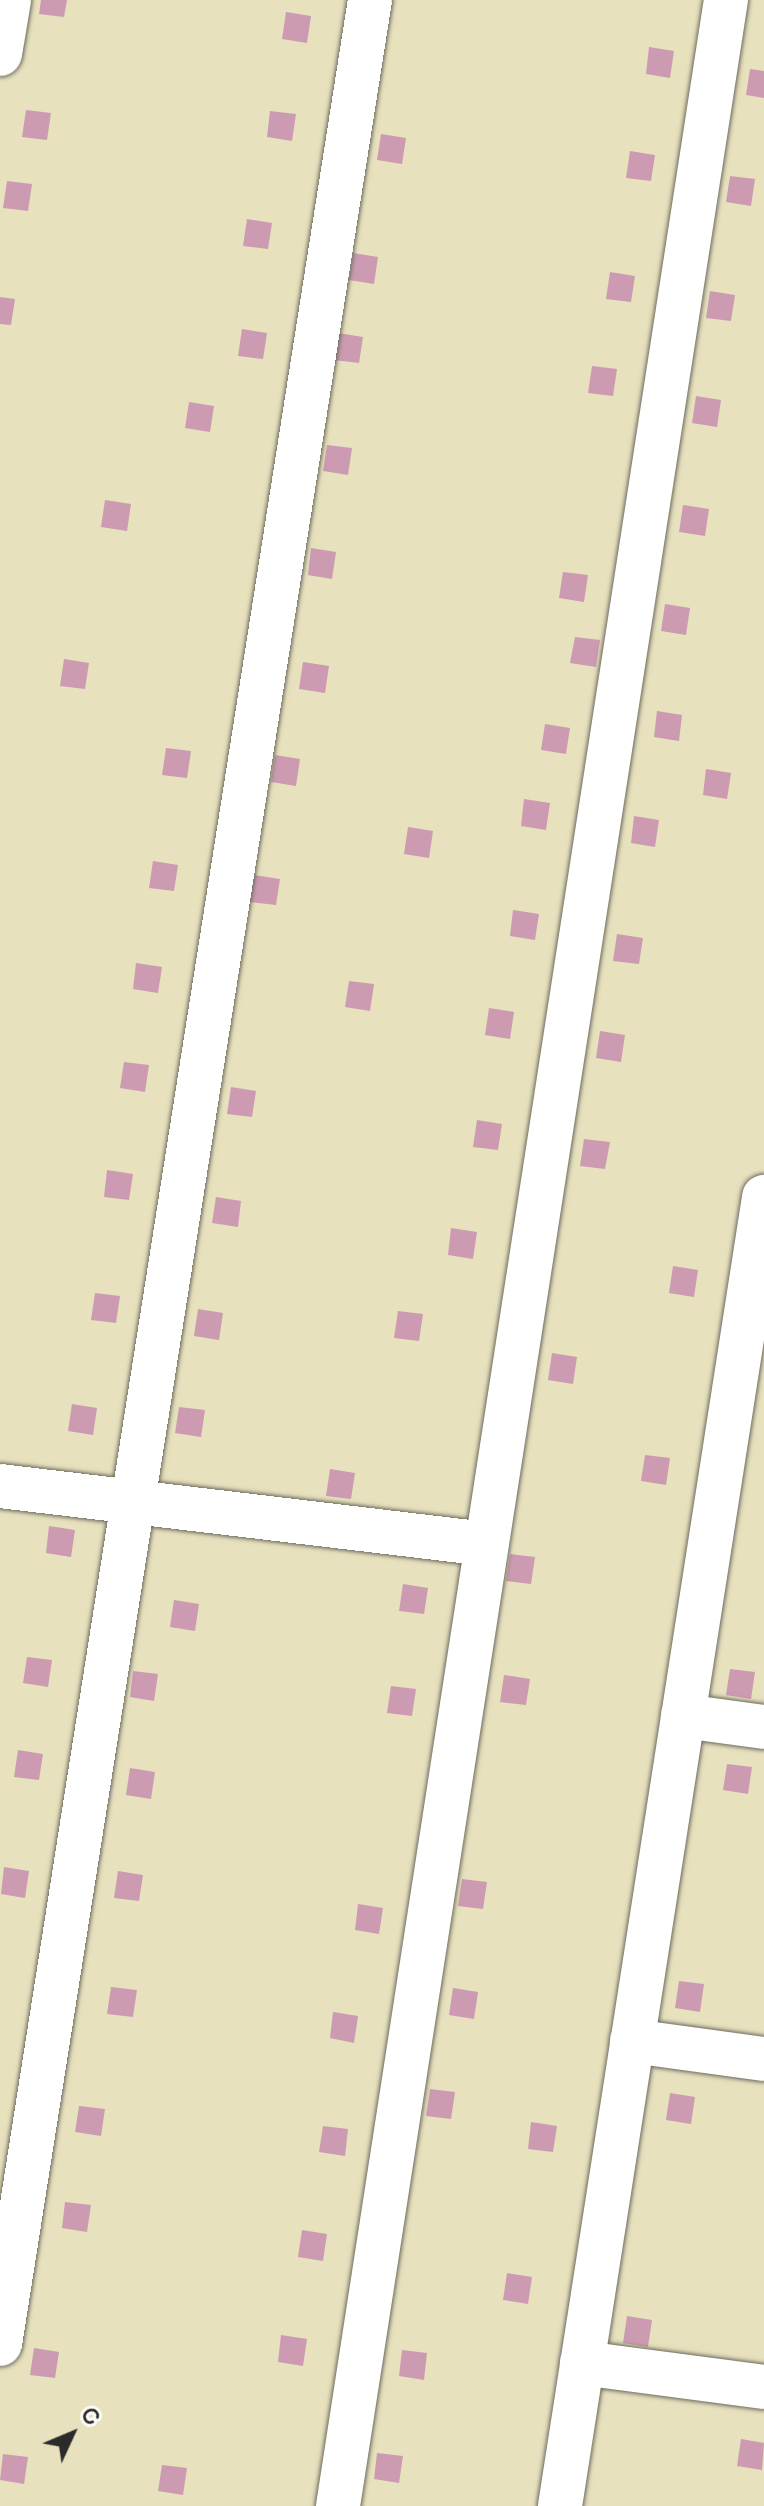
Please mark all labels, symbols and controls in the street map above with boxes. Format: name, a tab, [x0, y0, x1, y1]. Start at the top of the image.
north arrow	[32, 2394, 112, 2474]
text: С	[75, 2402, 105, 2432]

